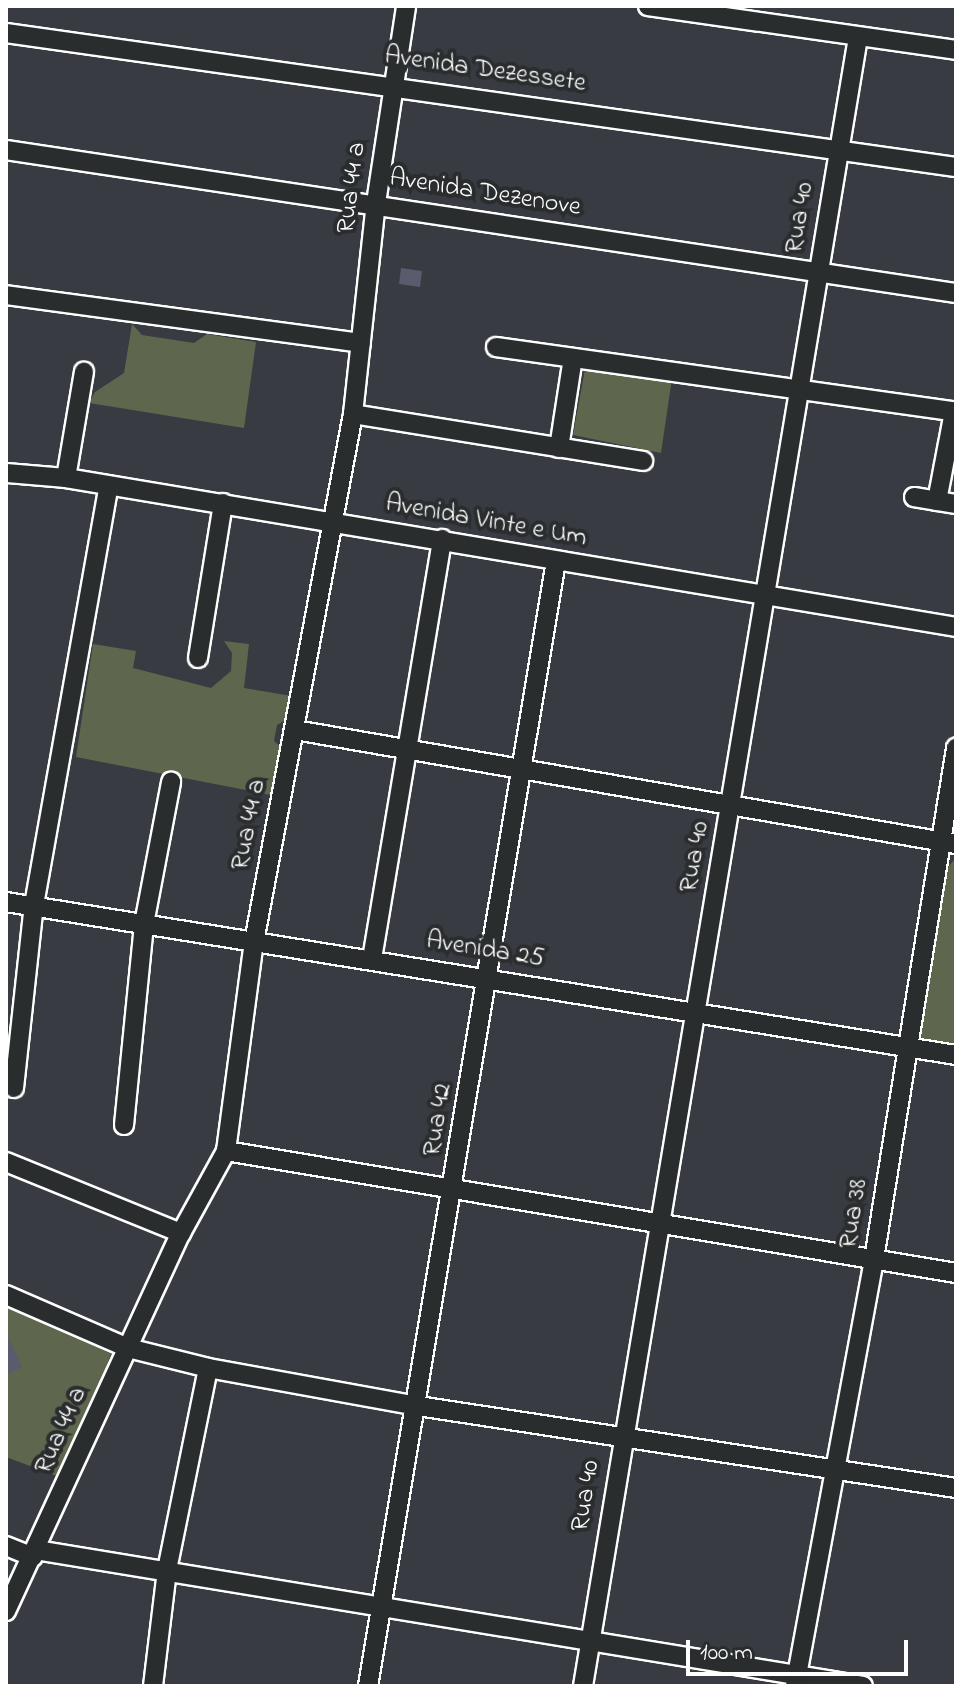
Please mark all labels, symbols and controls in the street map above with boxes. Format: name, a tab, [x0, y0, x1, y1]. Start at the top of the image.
street label: Avenida Dezessete	[382, 41, 588, 101]
street label: Rua 44 a	[332, 141, 374, 235]
street label: Avenida Dezenove	[387, 163, 583, 225]
street label: Rua 40	[780, 180, 822, 256]
street label: Avenida Vinte e Um	[383, 489, 589, 555]
street label: Rua 44 a	[226, 777, 274, 873]
street label: Rua 40	[674, 819, 718, 895]
street label: Avenida 25	[424, 926, 546, 976]
street label: Rua 42	[418, 1081, 460, 1159]
street label: Rua 38	[834, 1177, 876, 1251]
street label: Rua 44 a	[29, 1383, 95, 1479]
street label: Rua 40	[566, 1458, 608, 1534]
scale bar	[690, 1624, 912, 1674]
text: 100 m	[700, 1636, 753, 1671]

